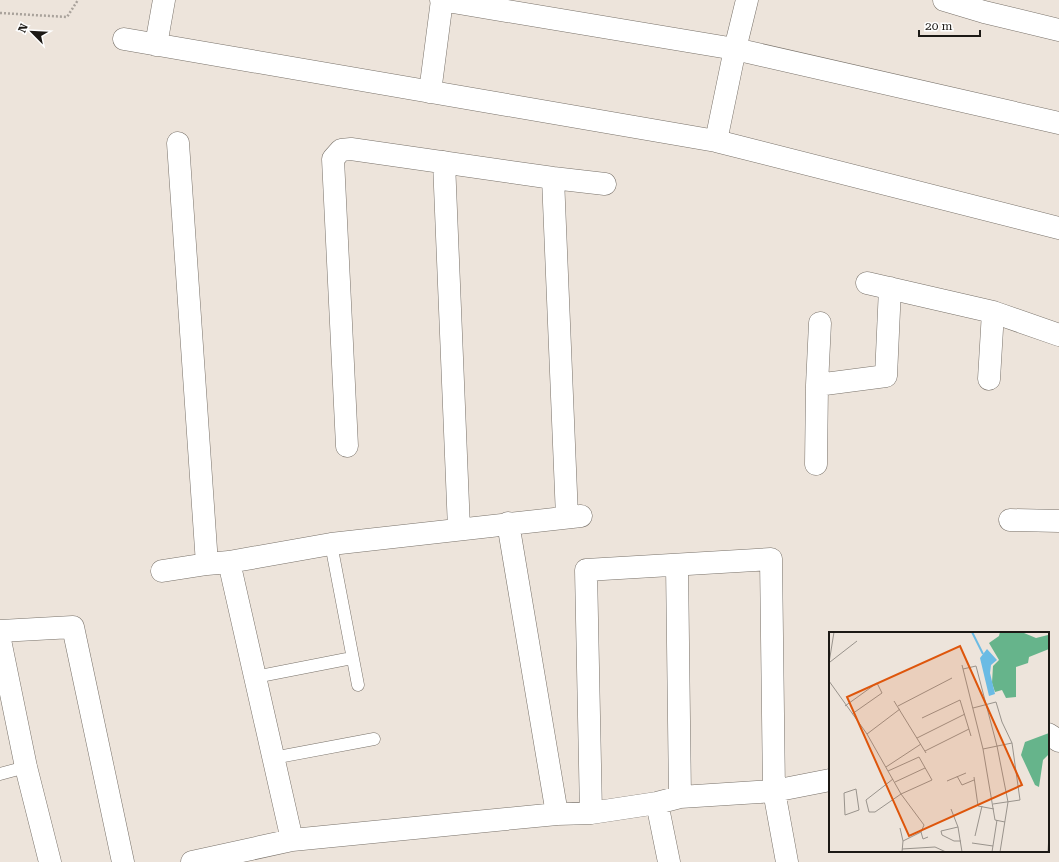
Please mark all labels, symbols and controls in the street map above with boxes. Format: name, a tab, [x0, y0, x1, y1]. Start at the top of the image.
north arrow	[12, 12, 52, 52]
scale bar	[919, 12, 980, 38]
text: 20 m	[925, 19, 952, 33]
text: N	[16, 21, 31, 35]
inset map	[829, 632, 1049, 852]

